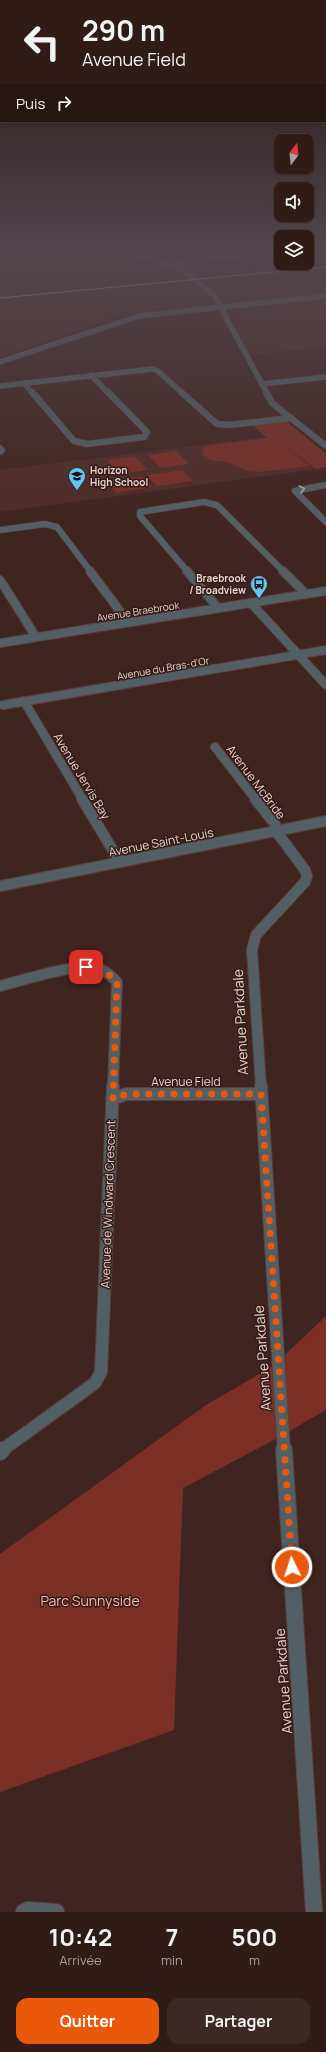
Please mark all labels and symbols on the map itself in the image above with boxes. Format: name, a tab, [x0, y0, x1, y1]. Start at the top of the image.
north arrow	[274, 134, 314, 174]
place label: Horizon High School	[90, 463, 148, 489]
school or university icon: Horizon High School	[67, 466, 87, 491]
one-way arrow	[299, 485, 306, 493]
place label: Braebrook / Broadview	[189, 571, 247, 597]
bus stop icon: Braebrook / Broadview	[249, 574, 269, 599]
street label: Avenue Braebrook	[96, 597, 181, 624]
street label: Avenue du Bras-d'Or	[116, 653, 211, 683]
street label: Avenue Jervis Bay	[49, 730, 115, 823]
street label: Avenue McBride	[222, 741, 290, 823]
street label: Avenue Saint-Louis	[107, 823, 215, 861]
pin	[69, 950, 103, 984]
street label: Avenue Parkdale	[228, 969, 252, 1075]
street label: Avenue Field	[151, 1073, 221, 1090]
street label: Avenue de Windward Crescent	[97, 1119, 119, 1289]
street label: Avenue Parkdale	[249, 1304, 275, 1412]
position arrow	[271, 1546, 313, 1588]
park label: Parc Sunnyside	[40, 1591, 140, 1610]
street label: Avenue Parkdale	[270, 1627, 296, 1735]

